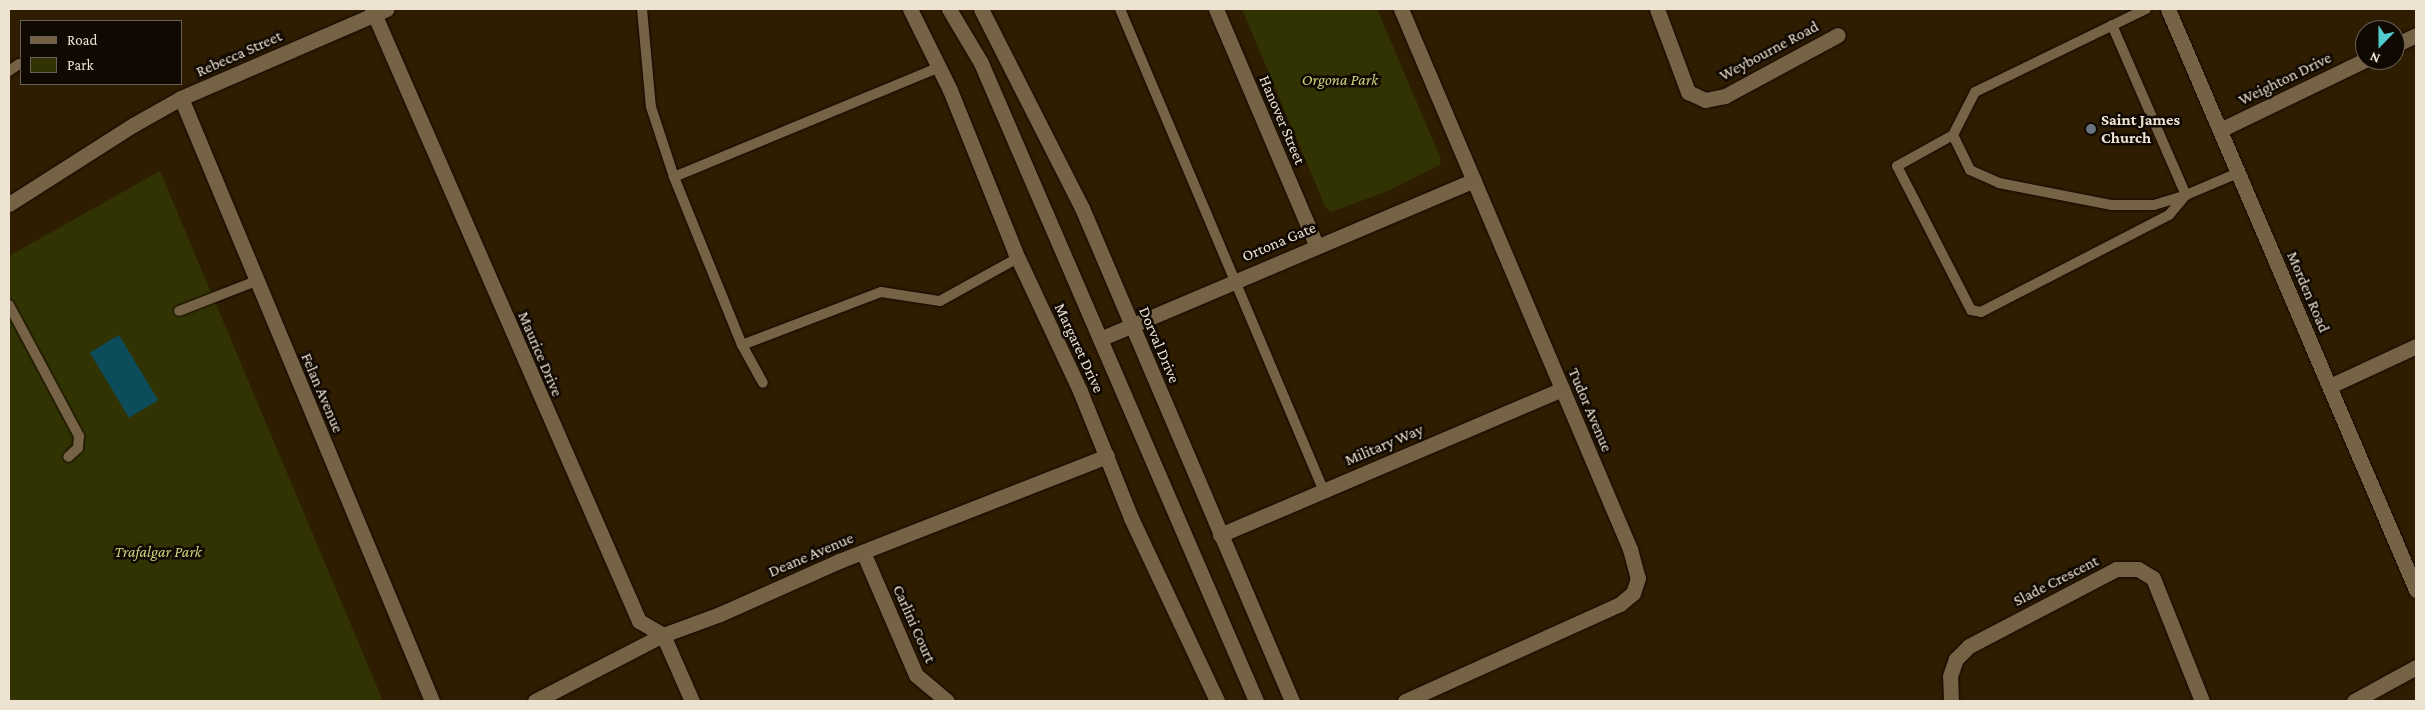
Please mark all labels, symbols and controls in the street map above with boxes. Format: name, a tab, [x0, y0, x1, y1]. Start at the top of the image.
street label: Weybourne Road	[1716, 17, 1822, 85]
legend	[20, 20, 182, 85]
north arrow	[2355, 20, 2405, 70]
street label: Rebecca Street	[193, 27, 285, 81]
text: Road	[67, 32, 97, 48]
street label: Weighton Drive	[2235, 48, 2335, 110]
text: N	[2367, 49, 2382, 67]
text: Park	[67, 57, 94, 73]
park label: Orgona Park	[1302, 70, 1378, 90]
street label: Hanover Street	[1255, 73, 1309, 167]
place label: Saint James Church	[2101, 110, 2180, 148]
marker: Saint James Church	[2085, 123, 2097, 135]
street label: Ortona Gate	[1239, 218, 1319, 266]
street label: Morden Road	[2282, 249, 2334, 335]
street label: Margaret Drive	[1050, 300, 1108, 396]
street label: Dorval Drive	[1134, 304, 1184, 386]
street label: Maurice Drive	[513, 309, 567, 399]
street label: Felan Avenue	[297, 350, 347, 436]
street label: Tudor Avenue	[1564, 365, 1616, 455]
street label: Military Way	[1342, 420, 1426, 470]
street label: Deane Avenue	[765, 528, 857, 582]
park label: Trafalgar Park	[114, 542, 202, 562]
street label: Slade Crescent	[2010, 551, 2102, 611]
street label: Carlini Court	[888, 582, 940, 666]

